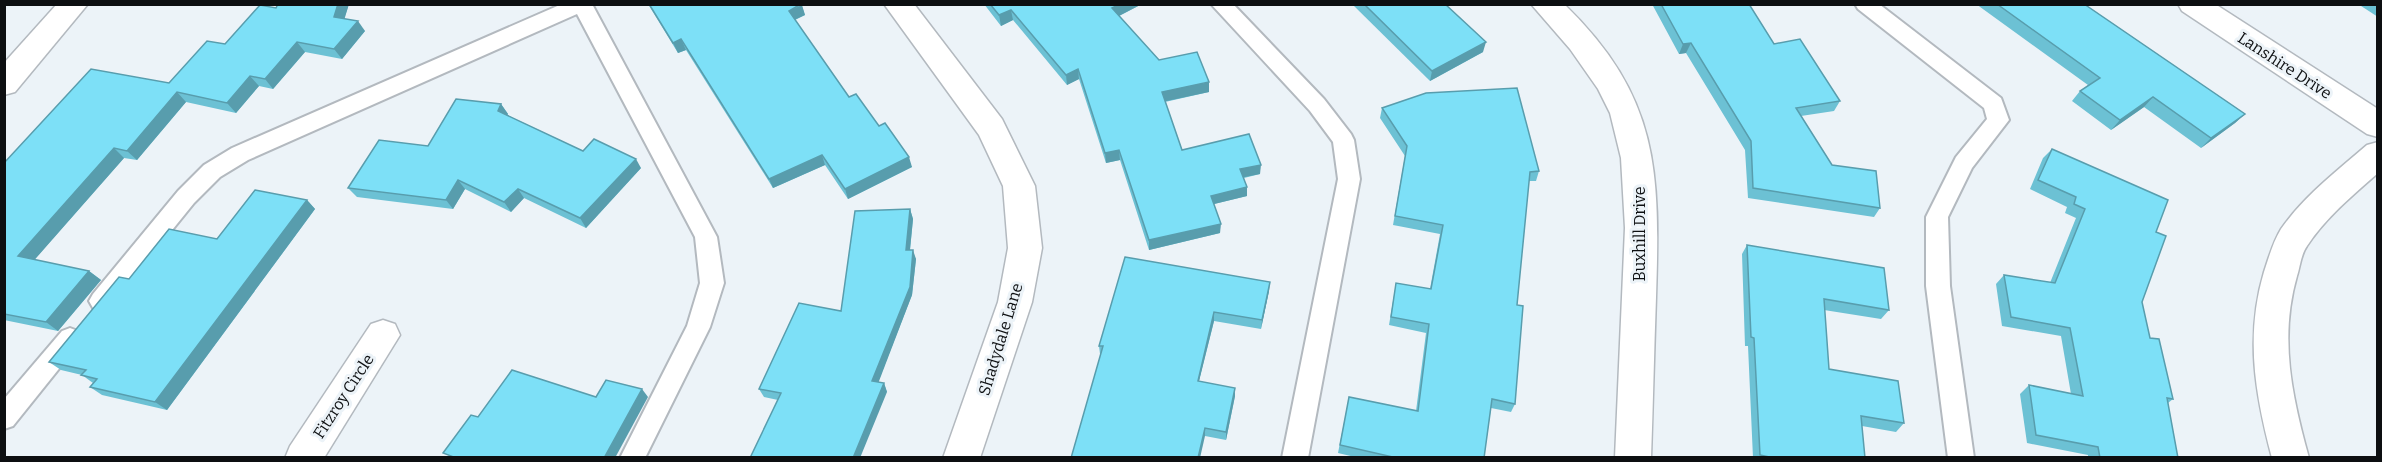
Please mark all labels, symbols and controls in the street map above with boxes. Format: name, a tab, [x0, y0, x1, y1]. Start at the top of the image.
street label: Lanshire Drive	[2234, 28, 2335, 103]
street label: Buxhill Drive	[1630, 186, 1649, 282]
street label: Shadydale Lane	[974, 281, 1027, 398]
street label: Fitzroy Circle	[309, 350, 378, 442]

